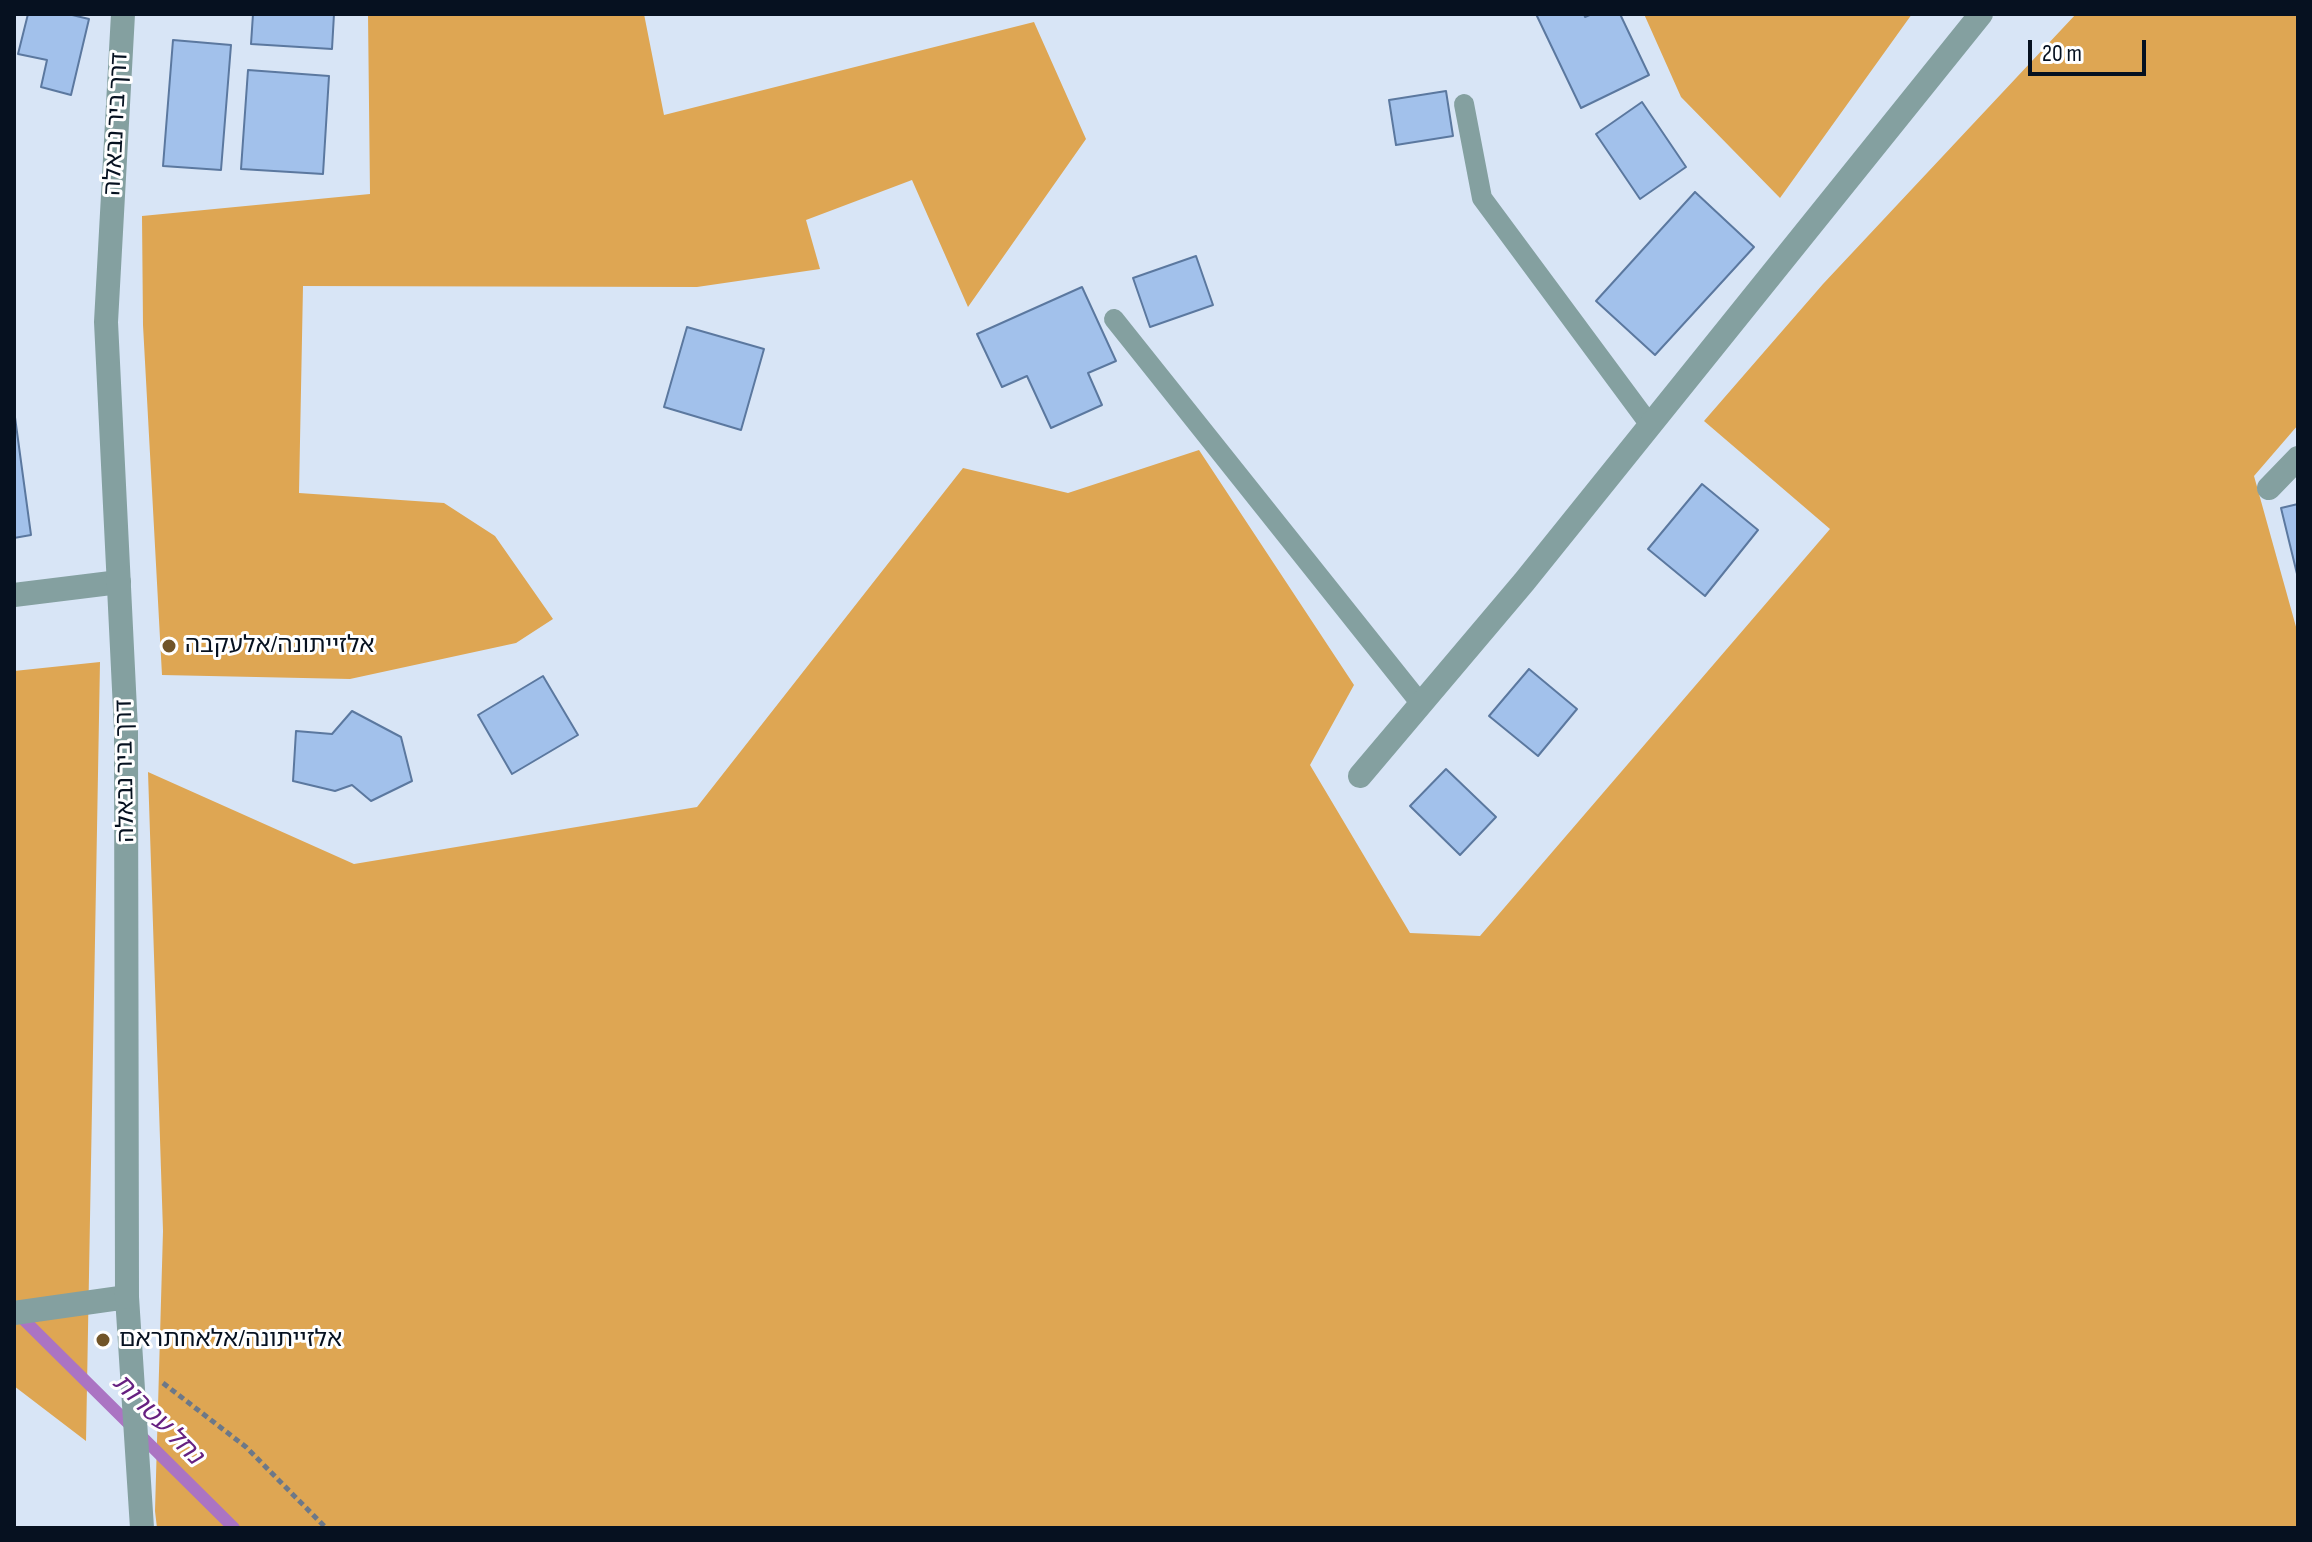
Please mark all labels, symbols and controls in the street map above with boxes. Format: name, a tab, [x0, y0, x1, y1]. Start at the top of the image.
scale bar	[2032, 24, 2150, 74]
text: 20 m	[2042, 39, 2082, 68]
street label: דרך ביר נבאלה	[99, 52, 135, 196]
place label: אלזייתונה/אלעקבה	[185, 632, 375, 660]
marker: אלזייתונה/אלעקבה	[160, 637, 178, 655]
street label: דרך ביר נבאלה	[110, 699, 142, 843]
place label: אלזייתונה/אלאחתראם	[119, 1326, 342, 1354]
marker: אלזייתונה/אלאחתראם	[94, 1331, 112, 1349]
water label: נחל עטרות	[105, 1368, 209, 1472]

